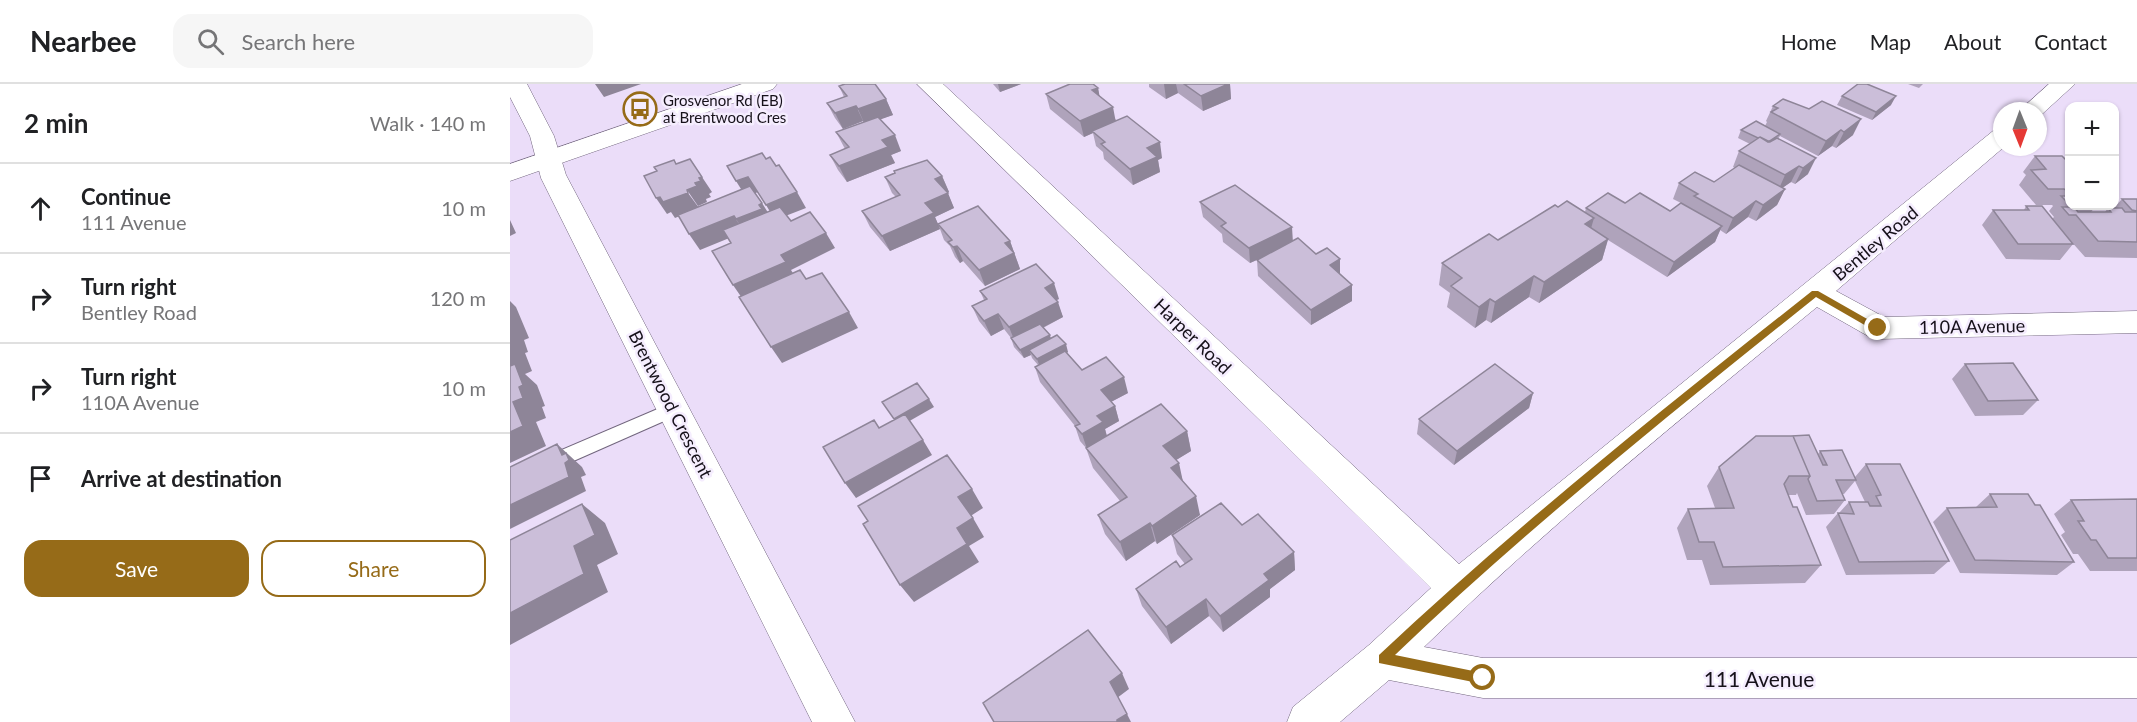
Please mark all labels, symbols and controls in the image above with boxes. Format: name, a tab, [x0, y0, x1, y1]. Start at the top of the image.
search box	[173, 14, 593, 68]
text: Nearbee	[30, 24, 137, 58]
icon: search	[194, 25, 227, 58]
text: Search here	[242, 28, 355, 55]
text: Home	[1781, 29, 1837, 54]
text: Map	[1870, 29, 1911, 54]
text: About	[1944, 29, 2001, 54]
text: Contact	[2034, 29, 2107, 54]
bus stop icon: Grosvenor Rd (EB) at Brentwood Cres	[622, 91, 658, 127]
place label: Grosvenor Rd (EB) at Brentwood Cres	[663, 91, 786, 126]
north arrow	[1993, 102, 2047, 156]
map controls	[2065, 102, 2119, 210]
button: +	[2065, 102, 2119, 156]
text: 2 min	[24, 107, 88, 139]
text: Walk · 140 m	[370, 111, 486, 135]
button: −	[2065, 156, 2119, 210]
text: Continue	[81, 183, 171, 210]
icon: ahead	[24, 192, 57, 225]
text: 10 m	[441, 196, 486, 220]
street label: Bentley Road	[1828, 201, 1922, 285]
text: 111 Avenue	[81, 210, 186, 234]
text: Turn right	[81, 273, 176, 300]
icon: right	[24, 282, 57, 315]
text: 120 m	[430, 286, 486, 310]
street label: Harper Road	[1150, 294, 1236, 378]
text: Bentley Road	[81, 300, 197, 324]
route end	[1864, 314, 1890, 340]
street label: 110A Avenue	[1919, 314, 2025, 338]
street label: Brentwood Crescent	[624, 327, 718, 482]
text: Turn right	[81, 363, 176, 390]
icon: right	[24, 372, 57, 405]
text: 10 m	[441, 376, 486, 400]
text: 110A Avenue	[81, 390, 199, 414]
icon: arrive	[24, 462, 57, 495]
text: Arrive at destination	[81, 465, 282, 492]
button: Save	[24, 540, 249, 597]
button: Share	[261, 540, 486, 597]
route start	[1469, 664, 1495, 690]
street label: 111 Avenue	[1704, 666, 1814, 691]

